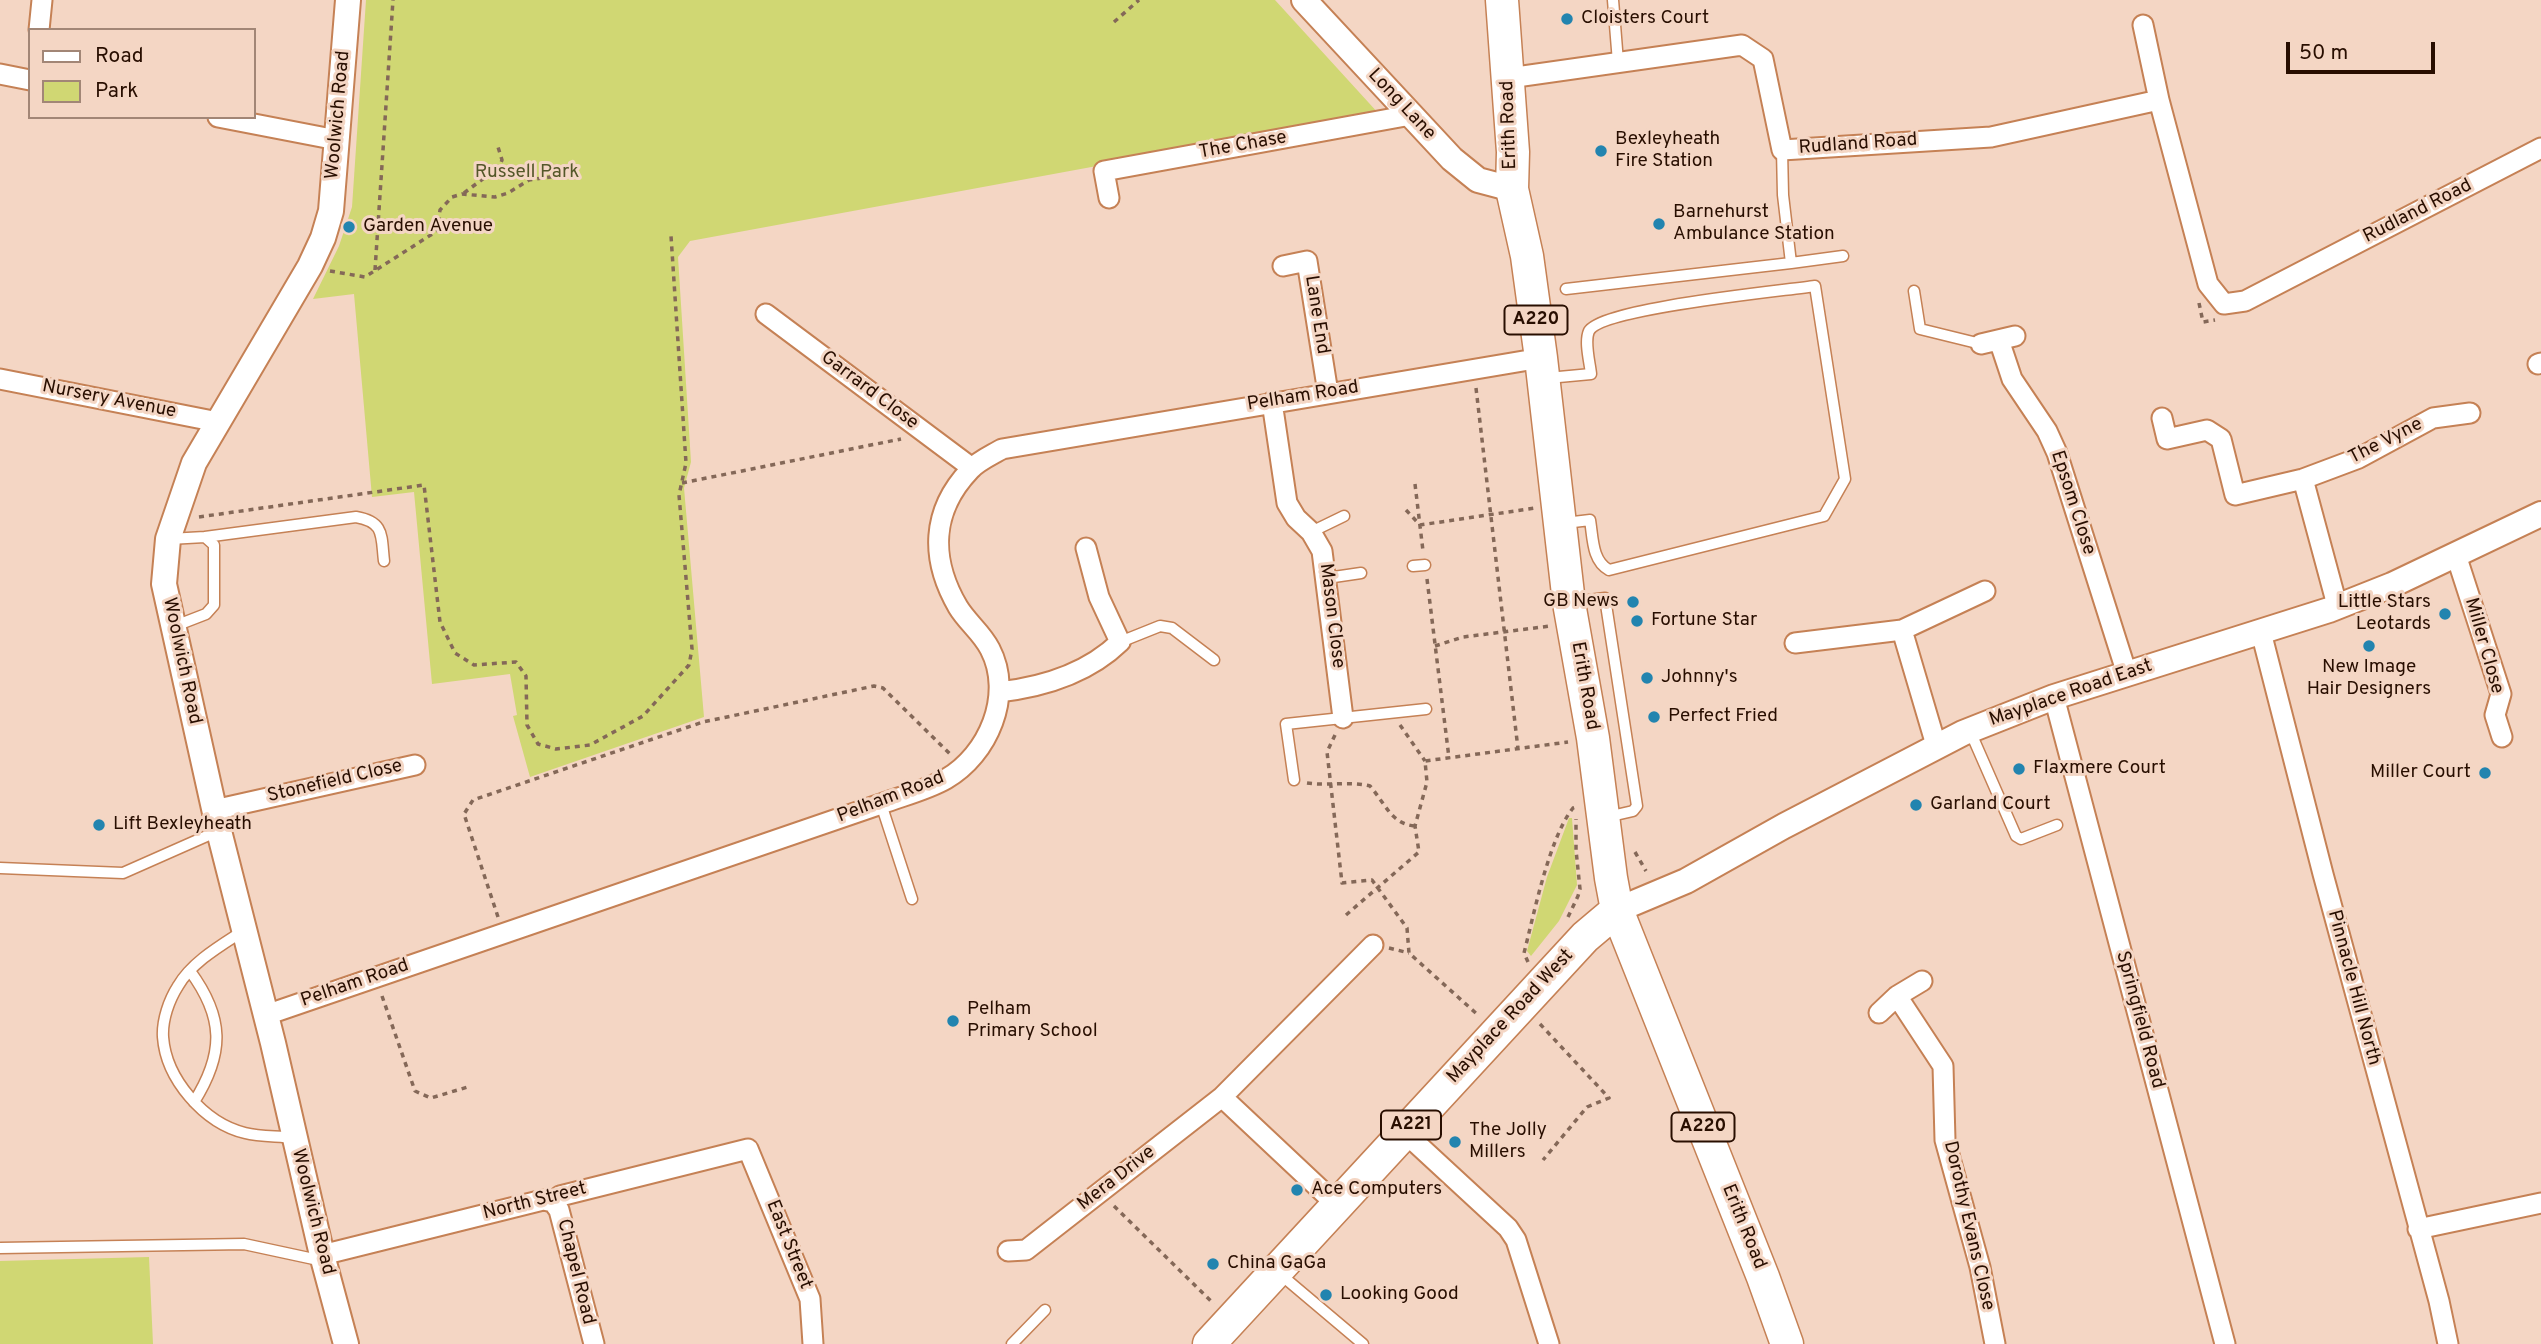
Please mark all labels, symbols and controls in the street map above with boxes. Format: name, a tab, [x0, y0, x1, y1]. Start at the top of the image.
place label: Cloisters Court	[1581, 8, 1709, 30]
marker: Cloisters Court	[1559, 11, 1575, 27]
legend	[28, 28, 256, 119]
scale bar	[2289, 28, 2438, 72]
text: 50 m	[2299, 40, 2348, 67]
text: Road	[95, 43, 144, 70]
street label: Woolwich Road	[322, 50, 356, 180]
street label: Long Lane	[1362, 65, 1440, 145]
text: Park	[95, 78, 138, 105]
street label: Erith Road	[1497, 80, 1523, 170]
street label: The Chase	[1197, 127, 1289, 165]
place label: Bexleyheath Fire Station	[1615, 129, 1720, 173]
street label: Rudland Road	[1798, 129, 1918, 161]
marker: Bexleyheath Fire Station	[1593, 143, 1609, 159]
park label: Russell Park	[475, 162, 579, 184]
street label: Rudland Road	[2360, 175, 2476, 249]
place label: Barnehurst Ambulance Station	[1673, 202, 1835, 246]
place label: Garden Avenue	[363, 216, 493, 238]
marker: Barnehurst Ambulance Station	[1651, 216, 1667, 232]
marker: Garden Avenue	[341, 219, 357, 235]
street label: Lane End	[1299, 274, 1333, 356]
road number: A220	[1504, 306, 1568, 334]
street label: Garrard Close	[816, 347, 922, 435]
street label: Nursery Avenue	[40, 376, 178, 424]
street label: Pelham Road	[1246, 377, 1360, 417]
street label: The Vyne	[2345, 414, 2427, 470]
street label: Epsom Close	[2044, 448, 2100, 558]
street label: Mason Close	[1313, 562, 1349, 670]
place label: GB News	[1543, 591, 1619, 613]
place label: Little Stars Leotards	[2338, 592, 2431, 636]
marker: GB News	[1625, 594, 1641, 610]
street label: Woolwich Road	[156, 595, 206, 727]
street label: Miller Close	[2458, 595, 2508, 697]
marker: Little Stars Leotards	[2437, 606, 2453, 622]
place label: Fortune Star	[1651, 610, 1757, 632]
marker: Fortune Star	[1629, 613, 1645, 629]
marker: New Image Hair Designers	[2361, 638, 2377, 654]
street label: Erith Road	[1565, 640, 1603, 732]
street label: Mayplace Road East	[1987, 655, 2155, 733]
place label: New Image Hair Designers	[2307, 657, 2431, 701]
place label: Johnny's	[1661, 667, 1738, 689]
marker: Johnny's	[1639, 670, 1655, 686]
place label: Perfect Fried	[1668, 706, 1778, 728]
marker: Perfect Fried	[1646, 709, 1662, 725]
street label: Stonefield Close	[265, 755, 405, 809]
place label: Flaxmere Court	[2033, 758, 2166, 780]
marker: Flaxmere Court	[2011, 761, 2027, 777]
place label: Miller Court	[2370, 762, 2471, 784]
marker: Miller Court	[2477, 765, 2493, 781]
street label: Pelham Road	[834, 767, 948, 829]
place label: Garland Court	[1930, 794, 2051, 816]
marker: Garland Court	[1908, 797, 1924, 813]
place label: Lift Bexleyheath	[113, 814, 252, 836]
marker: Lift Bexleyheath	[91, 817, 107, 833]
street label: Pinnacle Hill North	[2321, 908, 2385, 1068]
street label: Mayplace Road West	[1443, 945, 1579, 1089]
street label: Springfield Road	[2110, 949, 2168, 1091]
street label: Pelham Road	[298, 955, 412, 1013]
place label: Pelham Primary School	[967, 999, 1098, 1043]
marker: Pelham Primary School	[945, 1013, 961, 1029]
road number: A221	[1381, 1110, 1441, 1140]
road number: A220	[1672, 1112, 1734, 1142]
place label: The Jolly Millers	[1469, 1120, 1547, 1164]
marker: The Jolly Millers	[1447, 1134, 1463, 1150]
street label: Dorothy Evans Close	[1937, 1139, 1999, 1313]
street label: Mera Drive	[1074, 1142, 1160, 1216]
street label: Woolwich Road	[285, 1147, 339, 1277]
street label: North Street	[481, 1178, 589, 1226]
place label: Ace Computers	[1311, 1179, 1442, 1201]
street label: Erith Road	[1716, 1181, 1770, 1273]
marker: Ace Computers	[1289, 1182, 1305, 1198]
street label: East Street	[760, 1197, 816, 1293]
street label: Chapel Road	[551, 1217, 599, 1327]
place label: China GaGa	[1227, 1253, 1326, 1275]
marker: China GaGa	[1205, 1256, 1221, 1272]
place label: Looking Good	[1340, 1284, 1459, 1306]
marker: Looking Good	[1318, 1287, 1334, 1303]

